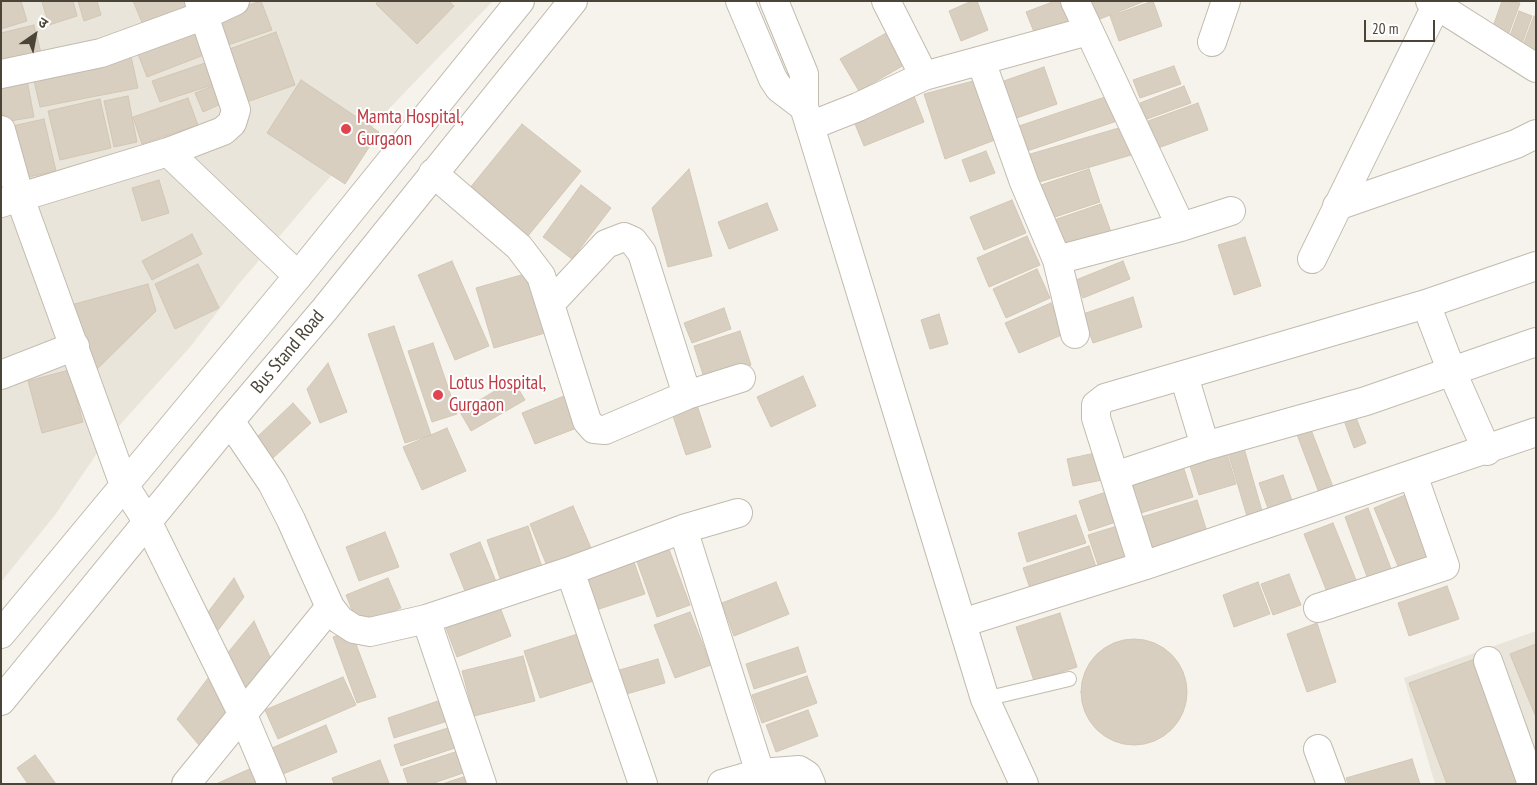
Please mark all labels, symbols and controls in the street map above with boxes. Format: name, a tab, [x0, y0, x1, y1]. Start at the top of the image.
north arrow	[10, 10, 60, 60]
scale bar	[1367, 10, 1438, 42]
text: उ	[35, 13, 52, 32]
text: 20 m	[1372, 19, 1398, 38]
place label: Mamta Hospital, Gurgaon	[357, 107, 464, 151]
marker: Mamta Hospital, Gurgaon	[339, 122, 353, 136]
street label: Bus Stand Road	[247, 306, 329, 398]
place label: Lotus Hospital, Gurgaon	[449, 373, 546, 417]
marker: Lotus Hospital, Gurgaon	[431, 388, 445, 402]

